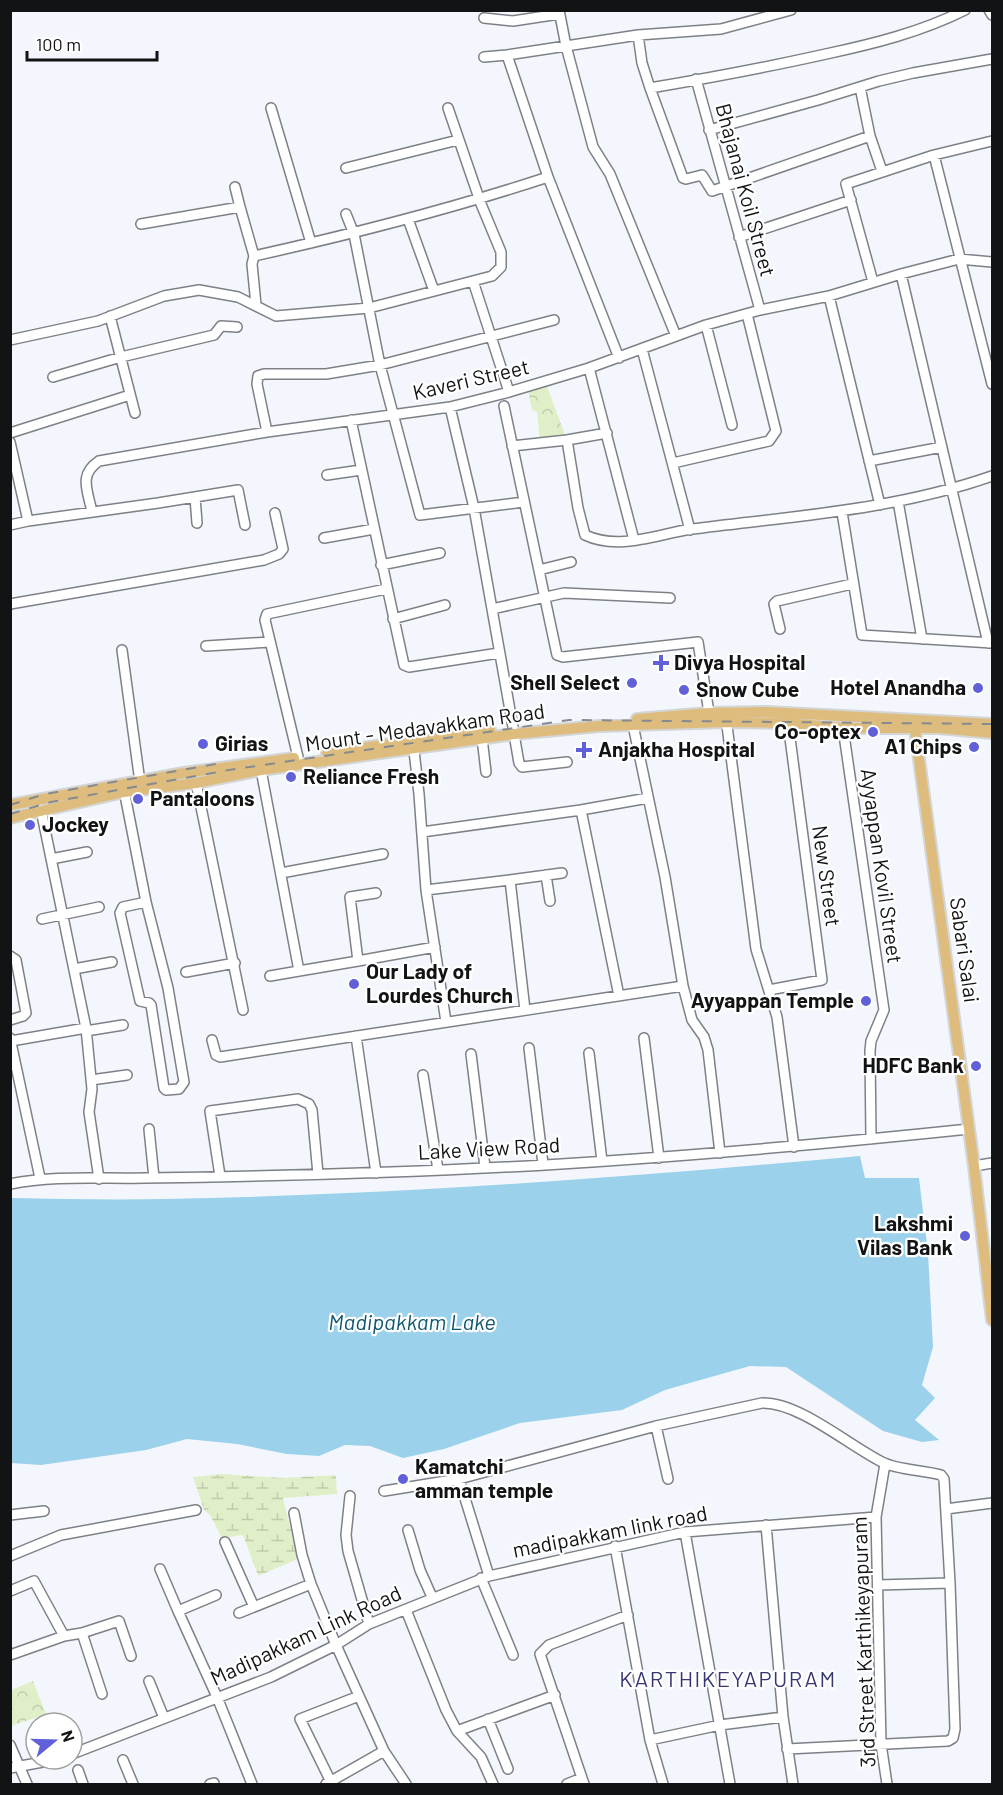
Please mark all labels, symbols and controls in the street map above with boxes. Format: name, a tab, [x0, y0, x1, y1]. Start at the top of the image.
scale bar	[27, 24, 158, 62]
text: 100 m	[36, 33, 81, 55]
street label: Bhajanai Koil Street	[711, 100, 782, 279]
street label: Kaveri Street	[410, 353, 531, 404]
place label: Divya Hospital	[674, 649, 805, 674]
marker: Divya Hospital	[652, 654, 670, 672]
place label: Shell Select	[510, 669, 620, 694]
place label: Hotel Anandha	[830, 674, 966, 699]
marker: Shell Select	[625, 676, 639, 690]
place label: Snow Cube	[696, 676, 799, 701]
marker: Hotel Anandha	[971, 681, 985, 695]
marker: Snow Cube	[677, 683, 691, 697]
street label: Mount - Medavakkam Road	[303, 697, 546, 756]
place label: Co-optex	[774, 718, 861, 743]
marker: Co-optex	[866, 725, 880, 739]
place label: Girias	[215, 730, 268, 755]
place label: A1 Chips	[884, 733, 962, 758]
place label: Anjakha Hospital	[598, 736, 755, 761]
marker: Girias	[196, 737, 210, 751]
marker: A1 Chips	[967, 740, 981, 754]
marker: Anjakha Hospital	[575, 741, 593, 759]
place label: Reliance Fresh	[303, 763, 439, 788]
street label: Ayyappan Kovil Street	[856, 767, 909, 965]
marker: Reliance Fresh	[284, 770, 298, 784]
place label: Pantaloons	[150, 785, 255, 810]
marker: Pantaloons	[131, 792, 145, 806]
place label: Jockey	[42, 811, 109, 836]
marker: Jockey	[23, 818, 37, 832]
street label: New Street	[808, 824, 847, 928]
street label: Sabari Salai	[946, 895, 985, 1004]
place label: Our Lady of Lourdes Church	[366, 958, 513, 1007]
marker: Our Lady of Lourdes Church	[347, 977, 361, 991]
place label: Ayyappan Temple	[691, 987, 854, 1012]
marker: Ayyappan Temple	[859, 994, 873, 1008]
place label: HDFC Bank	[862, 1052, 964, 1077]
marker: HDFC Bank	[969, 1059, 983, 1073]
street label: Lake View Road	[417, 1131, 561, 1164]
place label: Lakshmi Vilas Bank	[857, 1210, 953, 1259]
marker: Lakshmi Vilas Bank	[958, 1229, 972, 1243]
water label: Madipakkam Lake	[328, 1308, 496, 1334]
place label: Kamatchi amman temple	[415, 1453, 553, 1502]
marker: Kamatchi amman temple	[396, 1472, 410, 1486]
street label: madipakkam link road	[510, 1499, 709, 1562]
street label: 3rd Street Karthikeyapuram	[846, 1516, 879, 1768]
street label: Madipakkam Link Road	[206, 1579, 405, 1690]
district label: KARTHIKEYAPURAM	[619, 1665, 837, 1691]
north arrow	[24, 1711, 84, 1771]
text: N	[58, 1728, 79, 1744]

